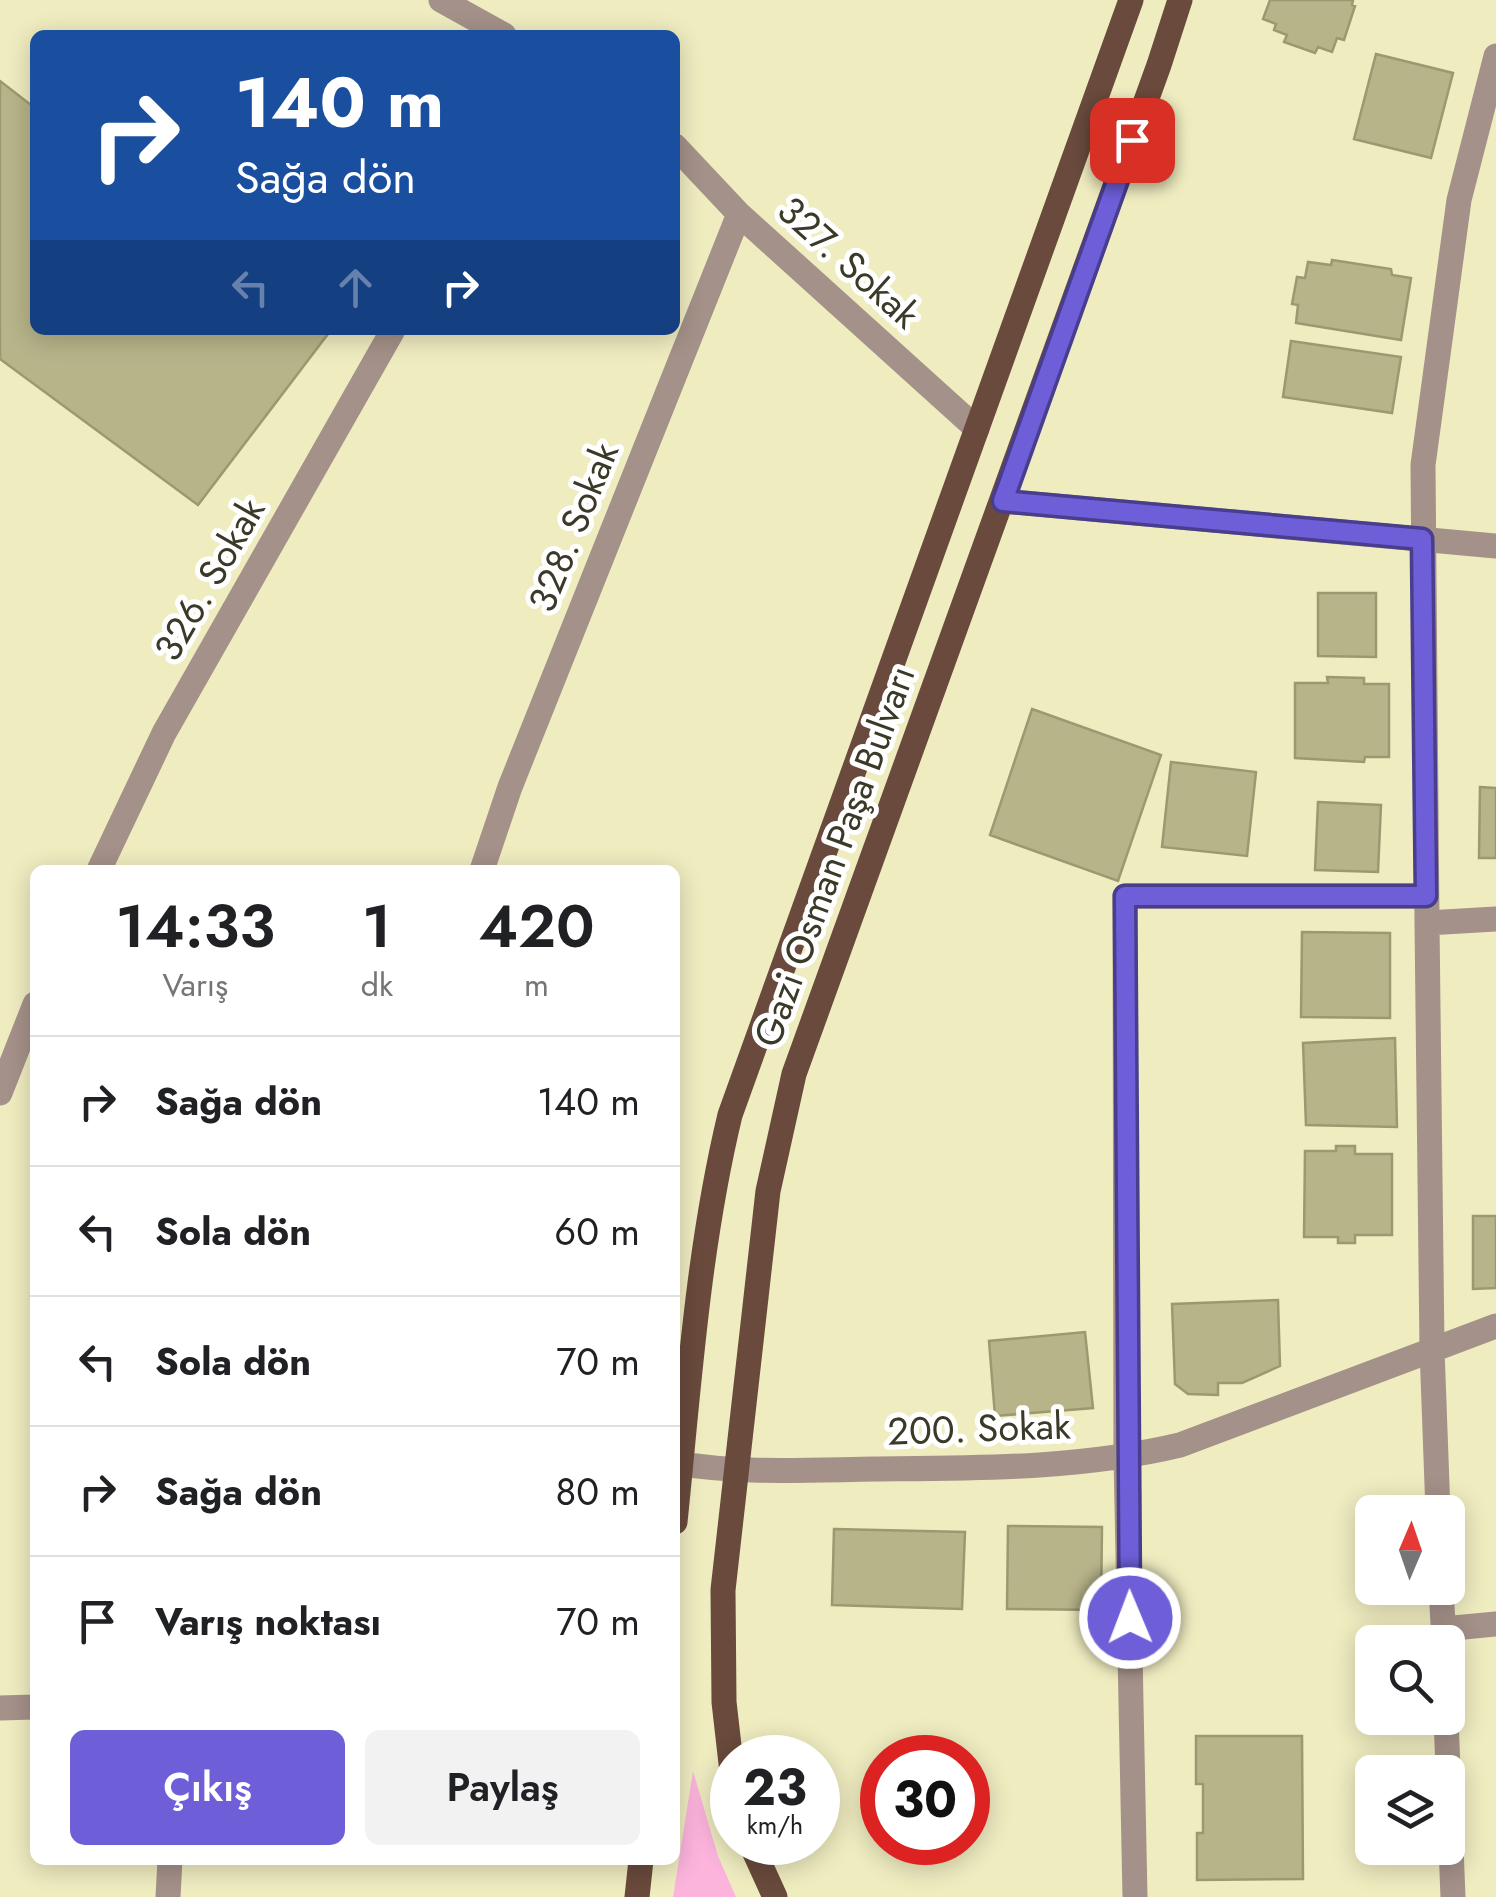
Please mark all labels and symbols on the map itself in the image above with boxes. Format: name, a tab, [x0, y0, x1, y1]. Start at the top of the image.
pin	[1090, 98, 1175, 183]
street label: 327. Sokak	[766, 183, 932, 341]
street label: 328. Sokak	[514, 434, 632, 620]
street label: 326. Sokak	[140, 487, 278, 671]
street label: Gazi Osman Paşa Bulvarı	[739, 658, 929, 1054]
street label: 200. Sokak	[886, 1397, 1072, 1459]
north arrow	[1355, 1495, 1465, 1605]
position arrow	[1078, 1566, 1182, 1670]
speed limit sign: 30	[860, 1735, 990, 1865]

